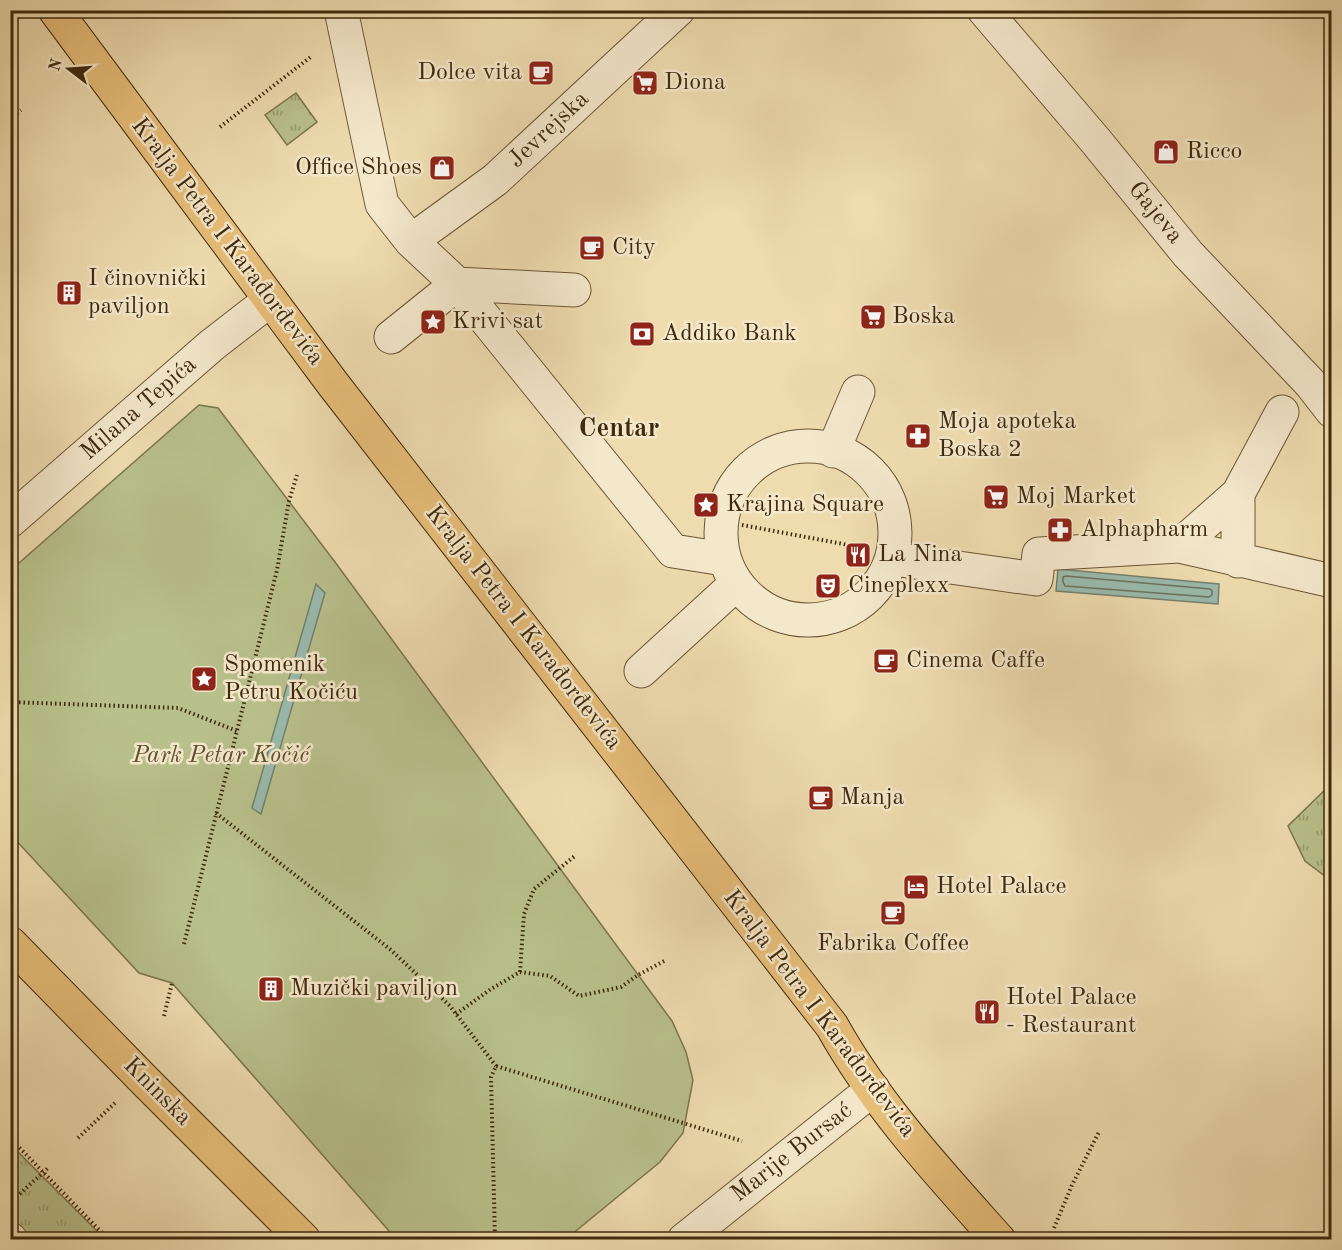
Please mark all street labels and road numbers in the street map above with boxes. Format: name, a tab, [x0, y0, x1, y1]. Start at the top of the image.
street label: Jevrejska	[504, 87, 594, 173]
street label: Kralja Petra I Karađorđevića	[126, 114, 328, 370]
street label: Gajeva	[1123, 178, 1187, 249]
street label: Milana Tepića	[77, 353, 201, 465]
street label: Kralja Petra I Karađorđevića	[420, 501, 626, 755]
street label: Kralja Petra I Karađorđevića	[718, 886, 920, 1142]
street label: Kninska	[118, 1053, 196, 1131]
street label: Marije Bursać	[727, 1099, 857, 1207]

